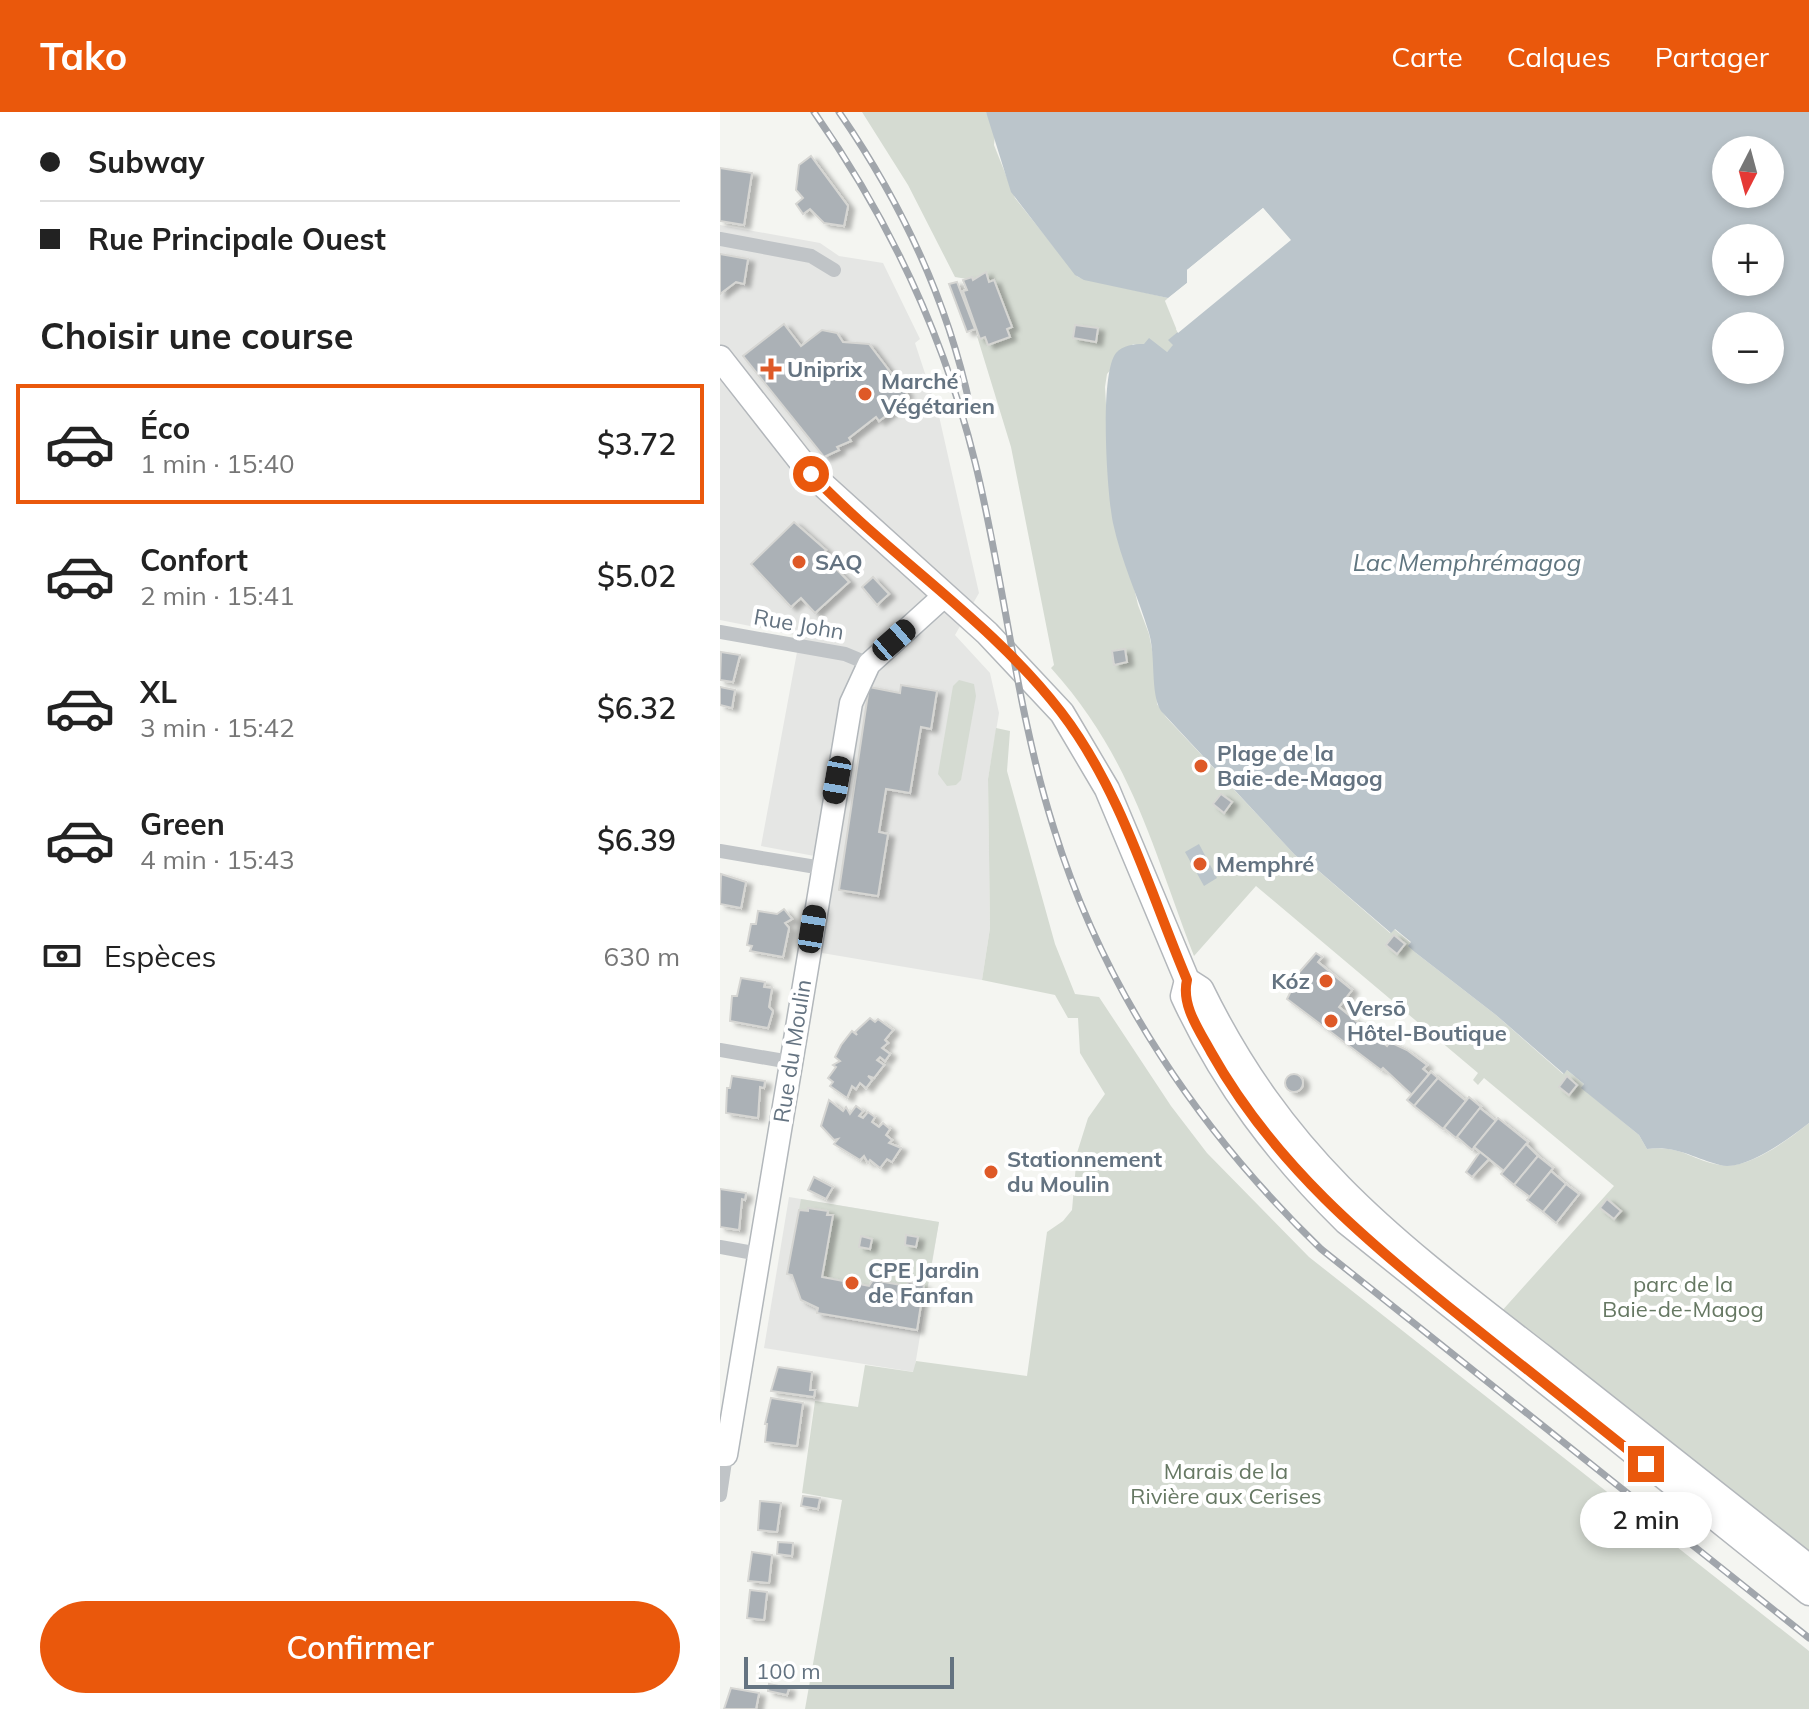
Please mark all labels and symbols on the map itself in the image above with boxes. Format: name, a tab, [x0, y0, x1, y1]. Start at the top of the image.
north arrow	[1712, 136, 1784, 208]
place label: Uniprix	[787, 355, 863, 383]
marker: Uniprix	[762, 360, 780, 378]
place label: Marché Végétarien	[880, 367, 995, 420]
marker: Marché Végétarien	[856, 385, 874, 403]
route start	[793, 456, 829, 492]
water label: Lac Memphrémagog	[1353, 547, 1581, 577]
place label: SAQ	[815, 548, 863, 576]
marker: SAQ	[790, 553, 808, 571]
street label: Rue John	[752, 602, 846, 646]
car	[868, 615, 920, 665]
place label: Plage de la Baie-de-Magog	[1217, 739, 1383, 792]
car	[821, 754, 853, 806]
marker: Plage de la Baie-de-Magog	[1192, 757, 1210, 775]
place label: Memphré	[1216, 850, 1314, 878]
marker: Memphré	[1191, 855, 1209, 873]
car	[796, 903, 828, 955]
place label: Kóz	[1271, 967, 1310, 995]
marker: Kóz	[1317, 972, 1335, 990]
street label: Rue du Moulin	[767, 977, 817, 1125]
place label: Versō Hôtel-Boutique	[1346, 994, 1507, 1047]
marker: Versō Hôtel-Boutique	[1322, 1012, 1340, 1030]
place label: Stationnement du Moulin	[1007, 1145, 1162, 1198]
marker: Stationnement du Moulin	[982, 1163, 1000, 1181]
place label: CPE Jardin de Fanfan	[868, 1256, 980, 1309]
park label: parc de la Baie-de-Magog	[1602, 1270, 1764, 1323]
marker: CPE Jardin de Fanfan	[843, 1274, 861, 1292]
route end	[1628, 1446, 1664, 1482]
park label: Marais de la Rivière aux Cerises	[1130, 1457, 1322, 1510]
callout: 2 min	[1580, 1492, 1712, 1548]
scale bar	[744, 1653, 954, 1689]

